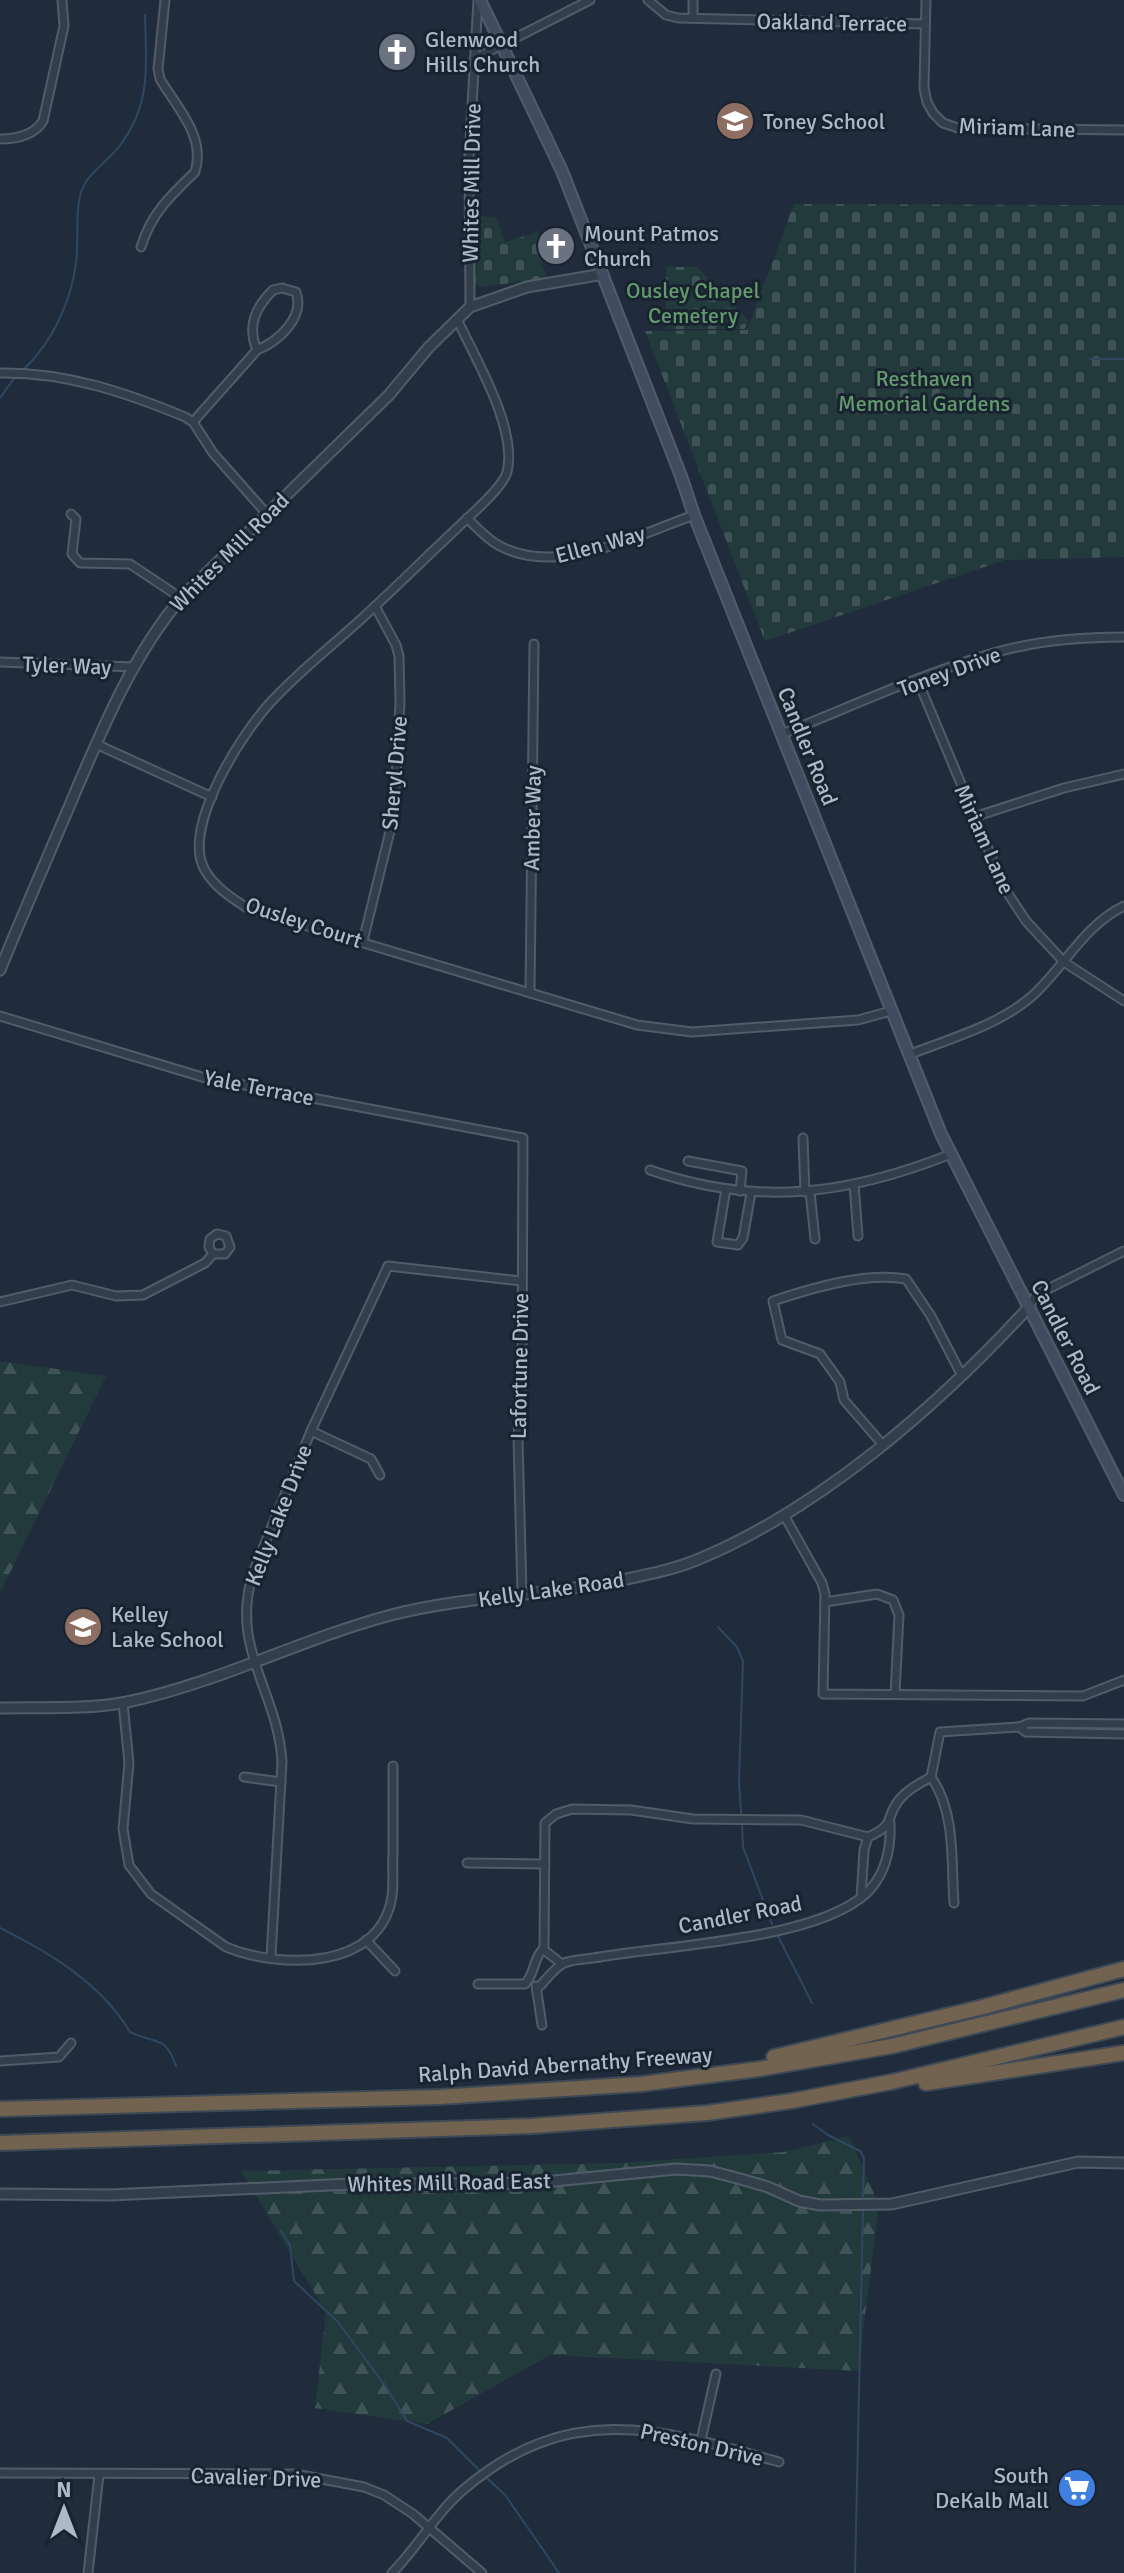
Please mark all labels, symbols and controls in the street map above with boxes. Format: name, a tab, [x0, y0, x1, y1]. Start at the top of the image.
street label: Oakland Terrace	[756, 8, 907, 37]
place label: Glenwood Hills Church	[425, 26, 540, 78]
church icon: Glenwood Hills Church	[376, 31, 418, 73]
school or university icon: Toney School	[714, 100, 756, 142]
street label: Whites Mill Drive	[457, 103, 486, 263]
place label: Toney School	[763, 108, 885, 135]
street label: Miriam Lane	[958, 112, 1076, 143]
place label: Mount Patmos Church	[584, 220, 719, 272]
church icon: Mount Patmos Church	[535, 225, 577, 267]
park label: Ousley Chapel Cemetery	[626, 277, 760, 329]
park label: Resthaven Memorial Gardens	[838, 365, 1010, 417]
street label: Whites Mill Road	[164, 487, 295, 618]
street label: Ellen Way	[552, 519, 649, 569]
street label: Toney Drive	[894, 640, 1004, 703]
street label: Tyler Way	[22, 650, 113, 681]
street label: Candler Road	[772, 683, 844, 809]
street label: Sheryl Drive	[376, 715, 413, 831]
street label: Amber Way	[518, 764, 547, 871]
street label: Miriam Lane	[948, 780, 1021, 898]
street label: Ousley Court	[242, 891, 366, 954]
street label: Yale Terrace	[202, 1064, 316, 1111]
street label: Candler Road	[1025, 1275, 1106, 1399]
street label: Lafortune Drive	[505, 1293, 534, 1439]
street label: Kelly Lake Drive	[239, 1441, 318, 1590]
street label: Kelly Lake Road	[476, 1566, 626, 1613]
place label: Kelley Lake School	[111, 1601, 224, 1653]
school or university icon: Kelley Lake School	[62, 1606, 104, 1648]
street label: Candler Road	[676, 1889, 804, 1940]
street label: Ralph David Abernathy Freeway	[417, 2041, 714, 2088]
street label: Whites Mill Road East	[347, 2167, 551, 2198]
street label: Preston Drive	[638, 2417, 766, 2472]
street label: Cavalier Drive	[190, 2462, 322, 2493]
place label: South DeKalb Mall	[935, 2462, 1049, 2514]
supermarket icon: South DeKalb Mall	[1056, 2467, 1098, 2509]
north arrow	[24, 2469, 104, 2549]
text: N	[56, 2476, 72, 2503]

